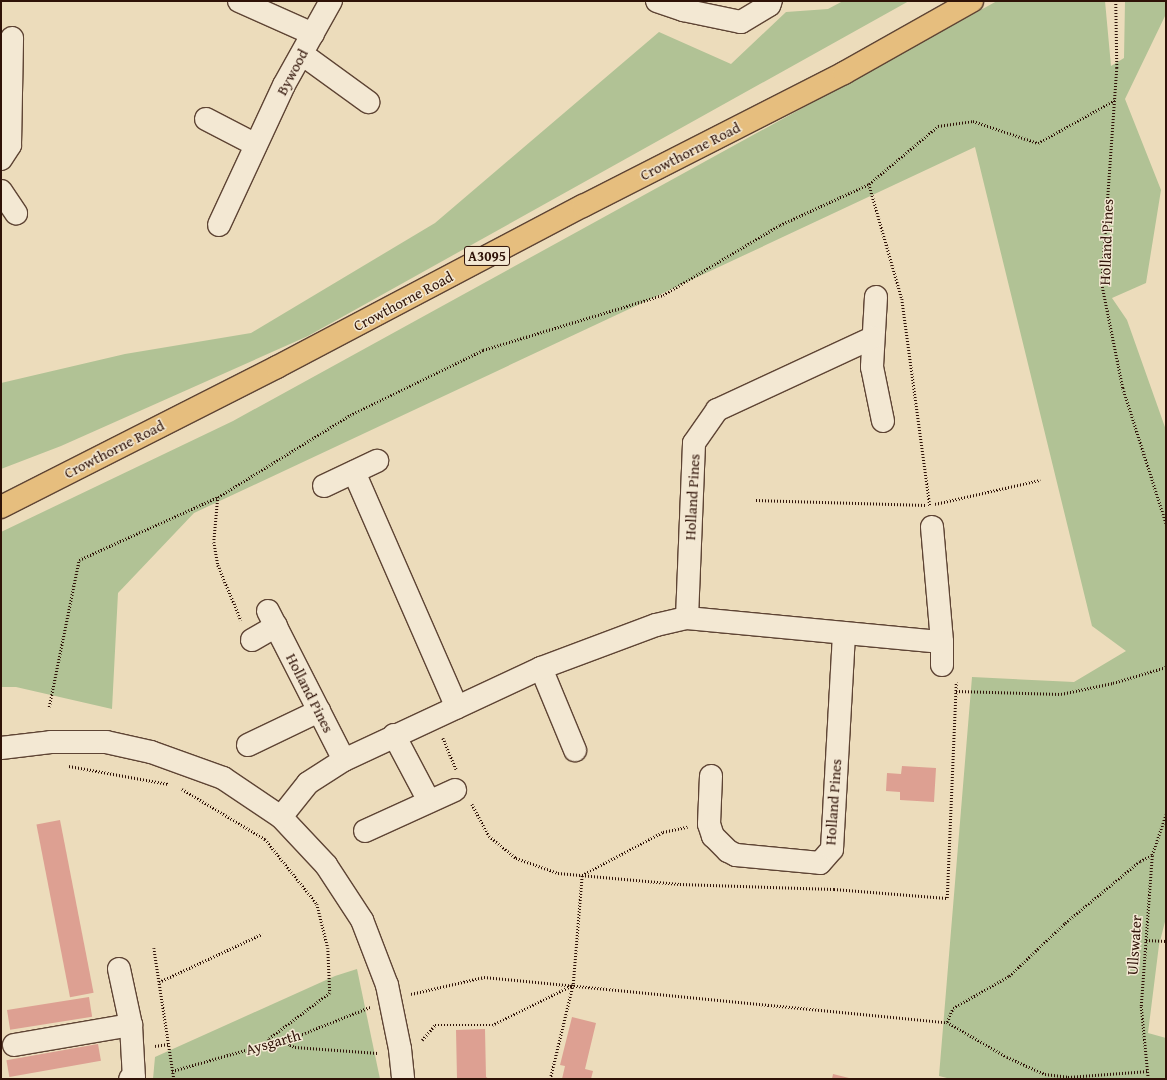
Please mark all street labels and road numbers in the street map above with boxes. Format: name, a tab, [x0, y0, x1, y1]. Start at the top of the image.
street label: Bywood	[272, 46, 312, 98]
street label: Crowthorne Road	[637, 118, 743, 184]
street label: Holland Pines	[1095, 198, 1117, 286]
road number: A3095	[464, 244, 510, 268]
street label: Crowthorne Road	[350, 267, 456, 335]
street label: Crowthorne Road	[61, 416, 167, 482]
street label: Holland Pines	[681, 453, 703, 541]
street label: Holland Pines	[282, 650, 338, 736]
street label: Holland Pines	[821, 758, 845, 846]
street label: Ullswater	[1123, 914, 1145, 976]
street label: Aysgarth	[243, 1026, 303, 1058]

